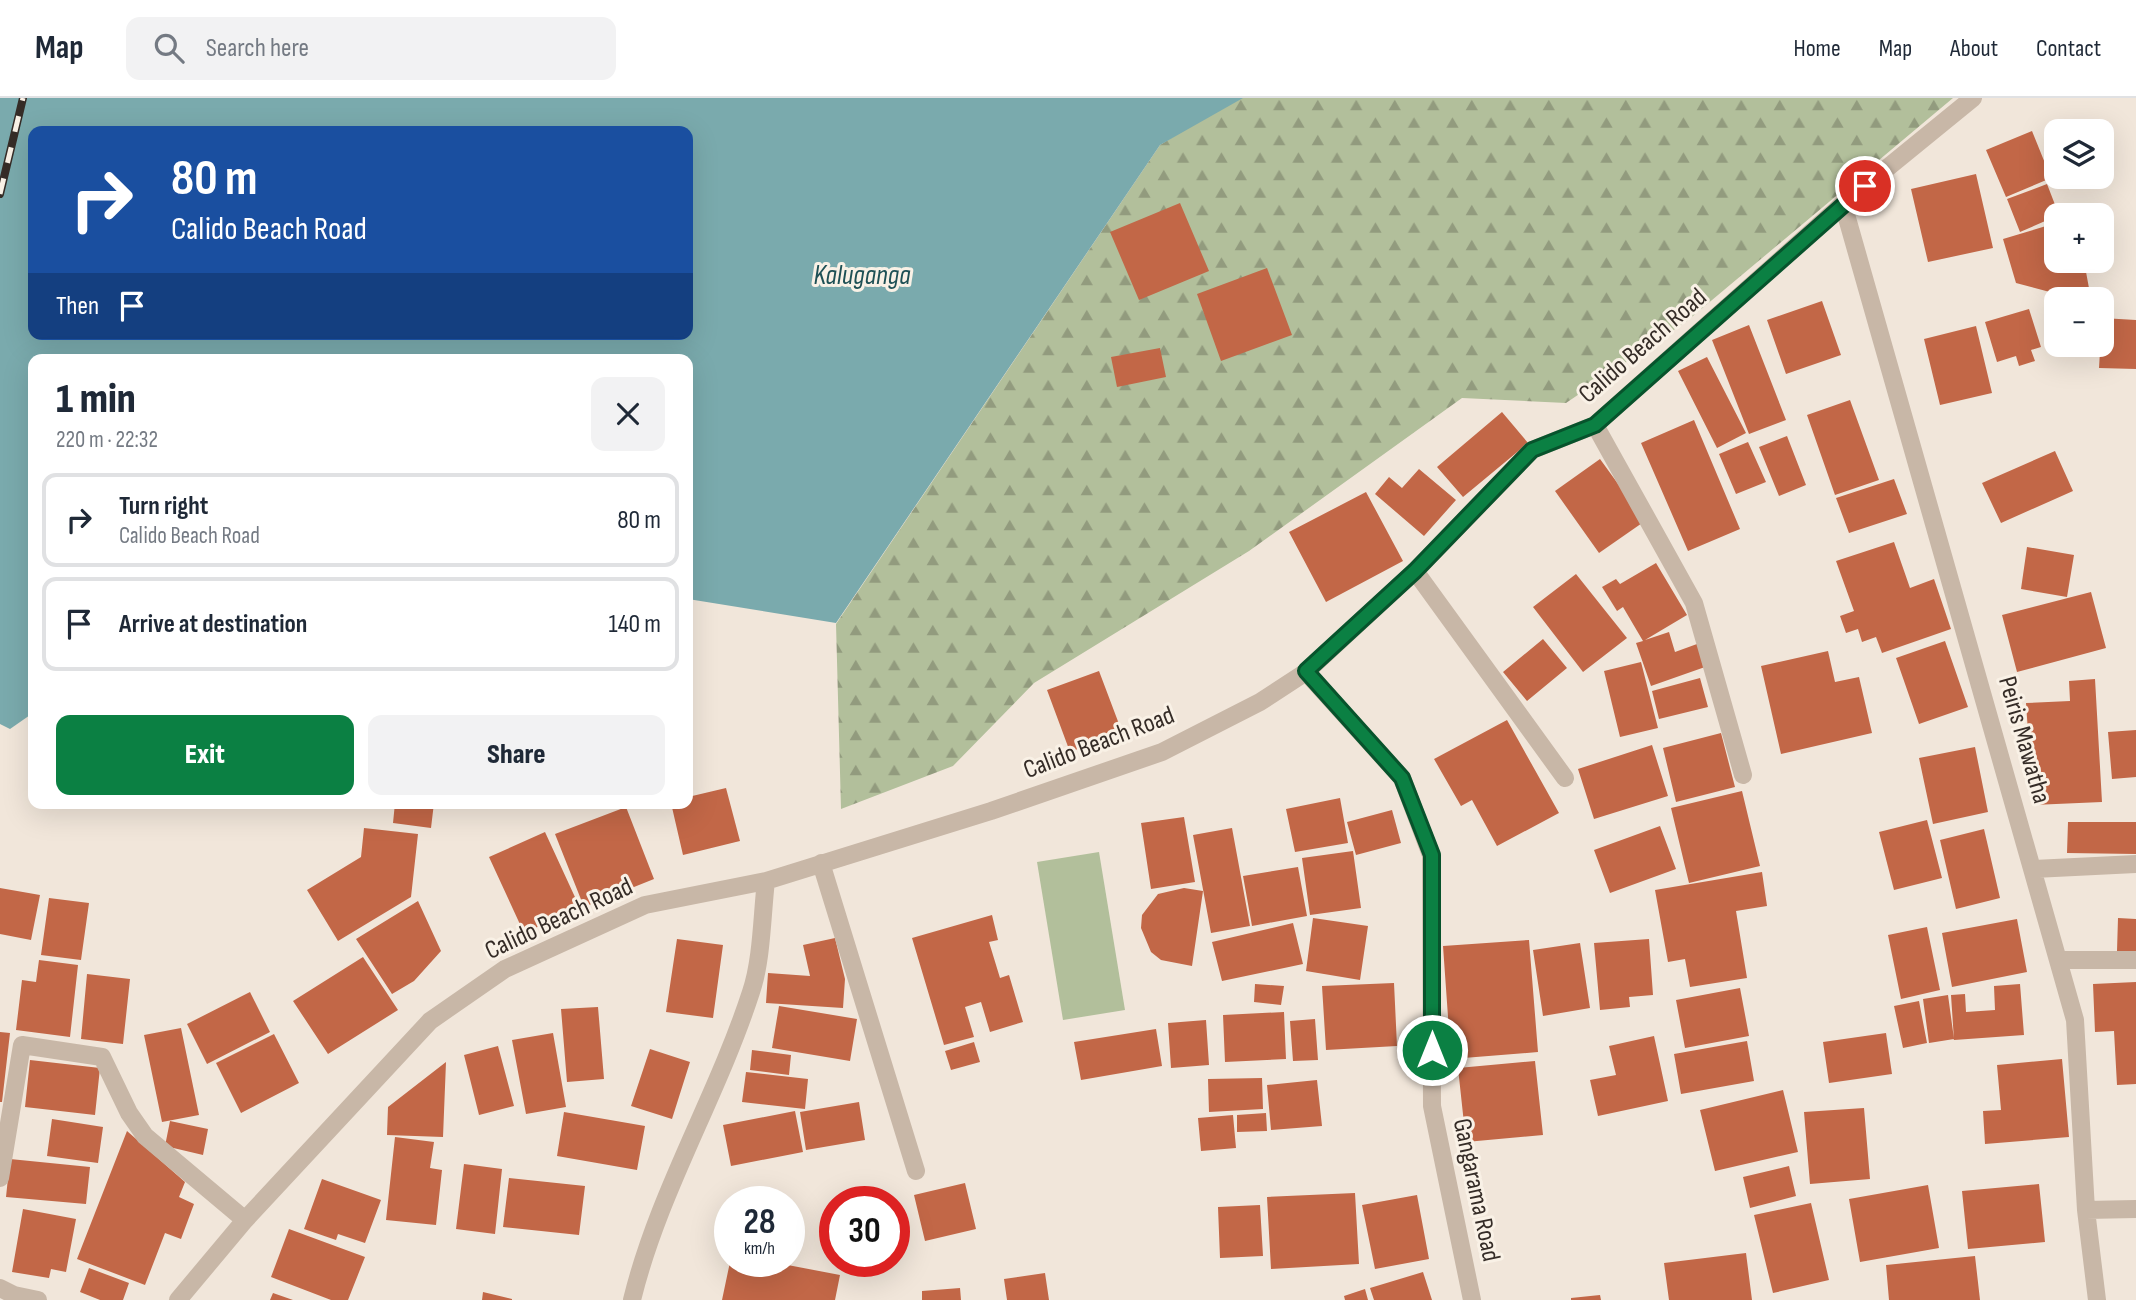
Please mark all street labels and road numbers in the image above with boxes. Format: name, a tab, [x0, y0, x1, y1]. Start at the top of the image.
street label: Calido Beach Road	[1573, 282, 1713, 410]
street label: Peiris Mawatha	[1991, 673, 2057, 807]
street label: Calido Beach Road	[1019, 700, 1179, 786]
street label: Calido Beach Road	[480, 871, 638, 967]
street label: Gangarama Road	[1446, 1116, 1506, 1264]

